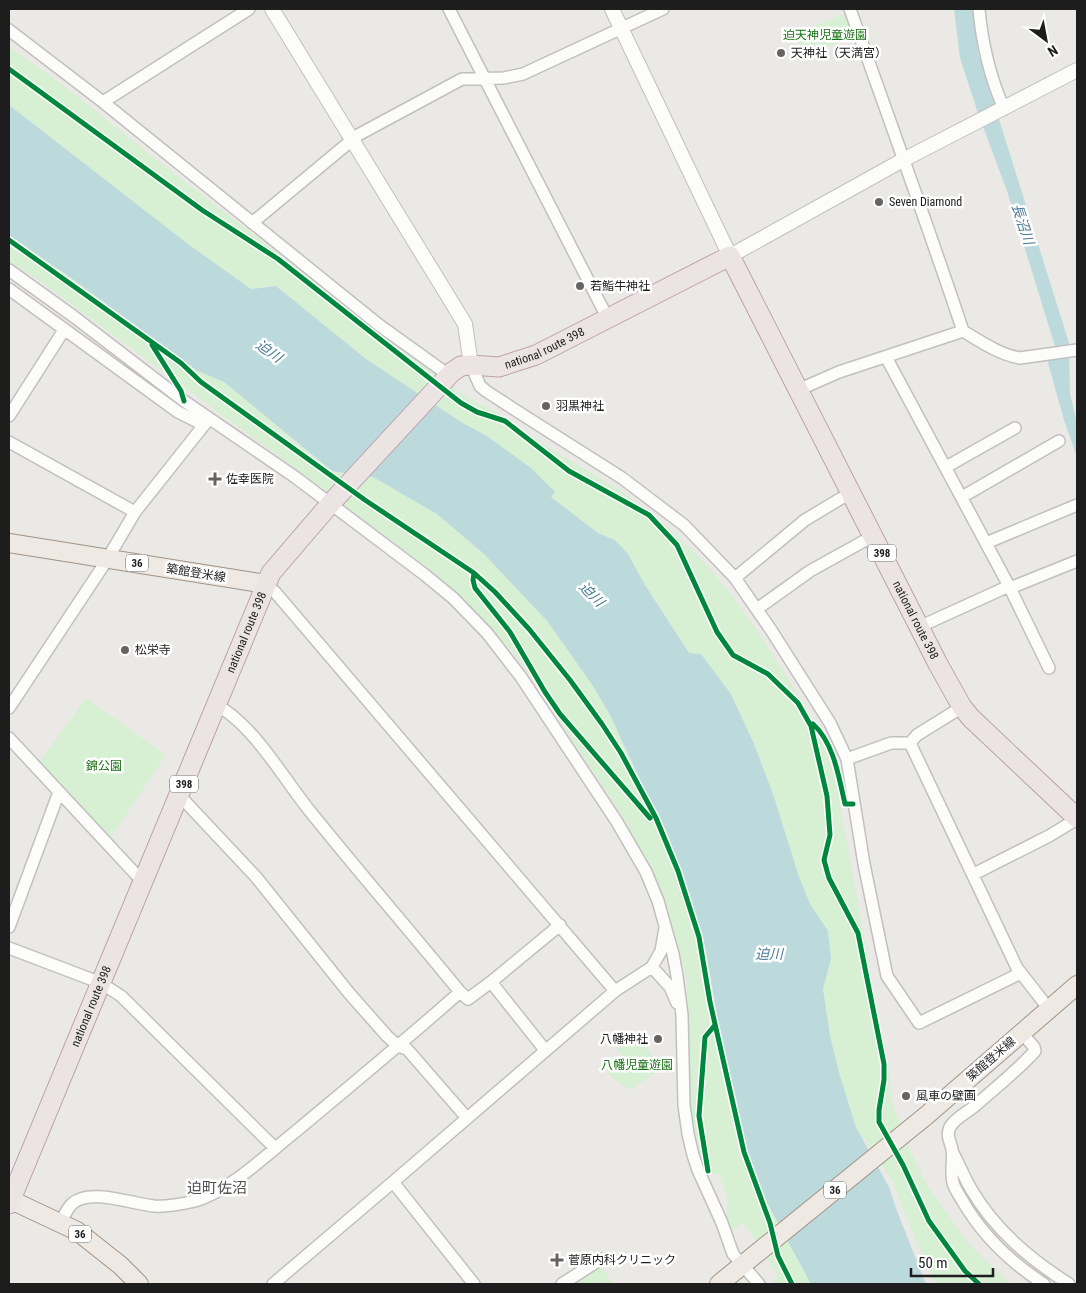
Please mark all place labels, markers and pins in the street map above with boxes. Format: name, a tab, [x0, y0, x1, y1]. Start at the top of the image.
place label: 天神社（天満宮）	[791, 46, 887, 60]
marker: 天神社（天満宮）	[775, 47, 787, 59]
place label: Seven Diamond	[889, 195, 962, 209]
marker: Seven Diamond	[873, 196, 885, 208]
place label: 若鮨牛神社	[590, 279, 650, 293]
marker: 若鮨牛神社	[574, 280, 586, 292]
place label: 羽黒神社	[556, 399, 604, 413]
marker: 羽黒神社	[540, 400, 552, 412]
marker: 佐幸医院	[208, 472, 222, 486]
place label: 佐幸医院	[226, 472, 274, 486]
place label: 松栄寺	[135, 643, 171, 657]
marker: 松栄寺	[119, 644, 131, 656]
place label: 八幡神社	[600, 1032, 648, 1046]
marker: 八幡神社	[652, 1033, 664, 1045]
place label: 風車の壁画	[916, 1089, 976, 1103]
marker: 風車の壁画	[900, 1090, 912, 1102]
marker: 菅原内科クリニック	[550, 1253, 564, 1267]
place label: 菅原内科クリニック	[568, 1253, 676, 1267]

